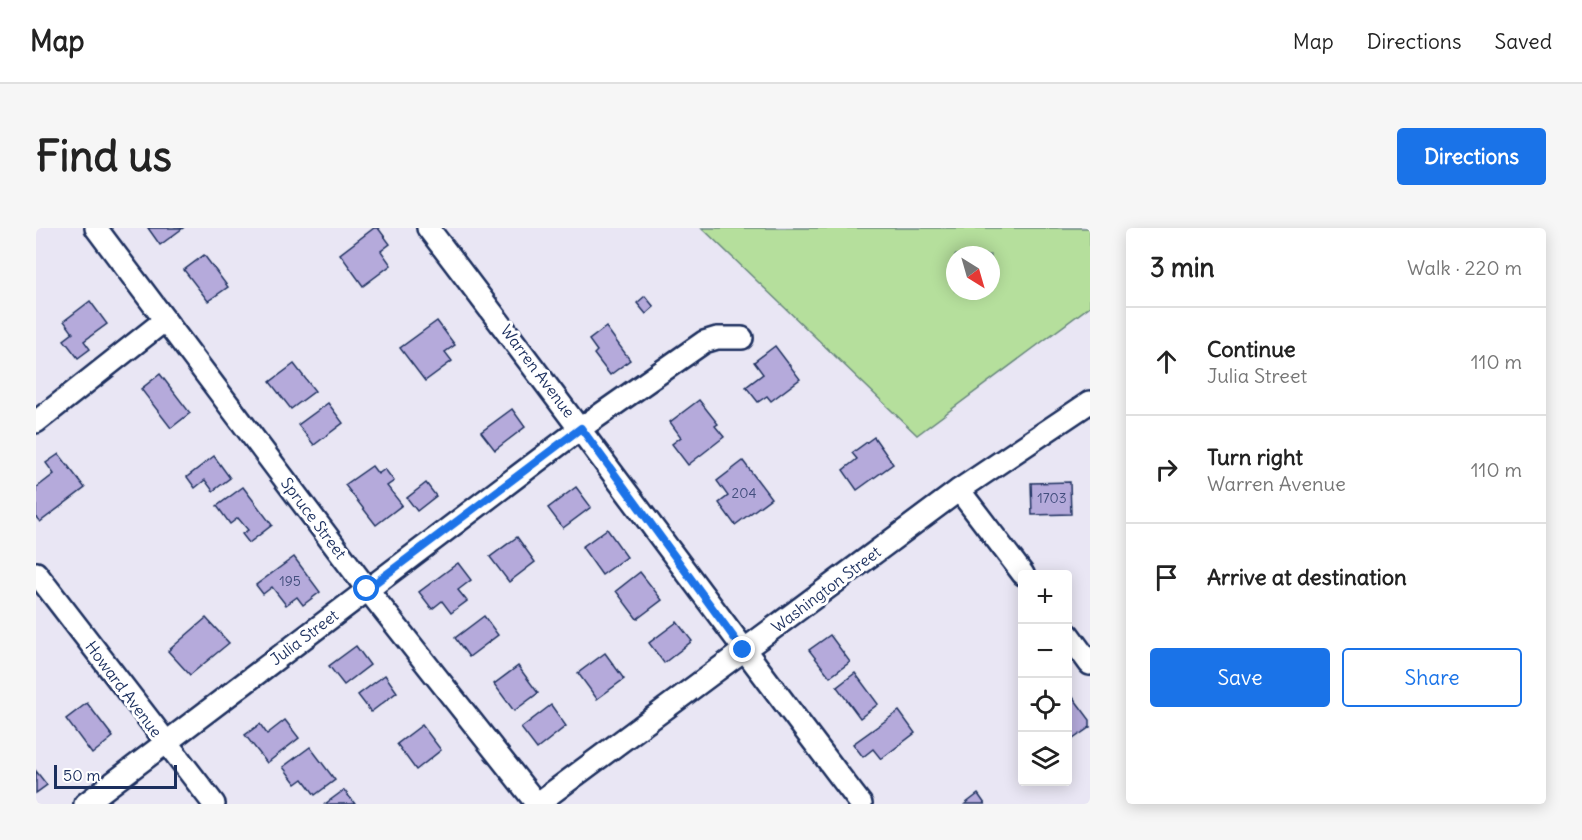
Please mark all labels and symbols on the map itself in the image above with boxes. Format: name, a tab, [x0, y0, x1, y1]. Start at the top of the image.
north arrow	[946, 246, 1000, 300]
street label: Warren Avenue	[497, 321, 579, 421]
street label: Spruce Street	[277, 473, 351, 563]
house number: 204	[732, 484, 756, 502]
house number: 1703	[1037, 489, 1067, 507]
street label: Washington Street	[767, 541, 885, 637]
house number: 195	[279, 572, 301, 590]
route start	[353, 575, 379, 601]
street label: Julia Street	[266, 604, 343, 669]
route end	[729, 636, 755, 662]
street label: Howard Avenue	[81, 637, 167, 741]
scale bar	[54, 762, 177, 790]

